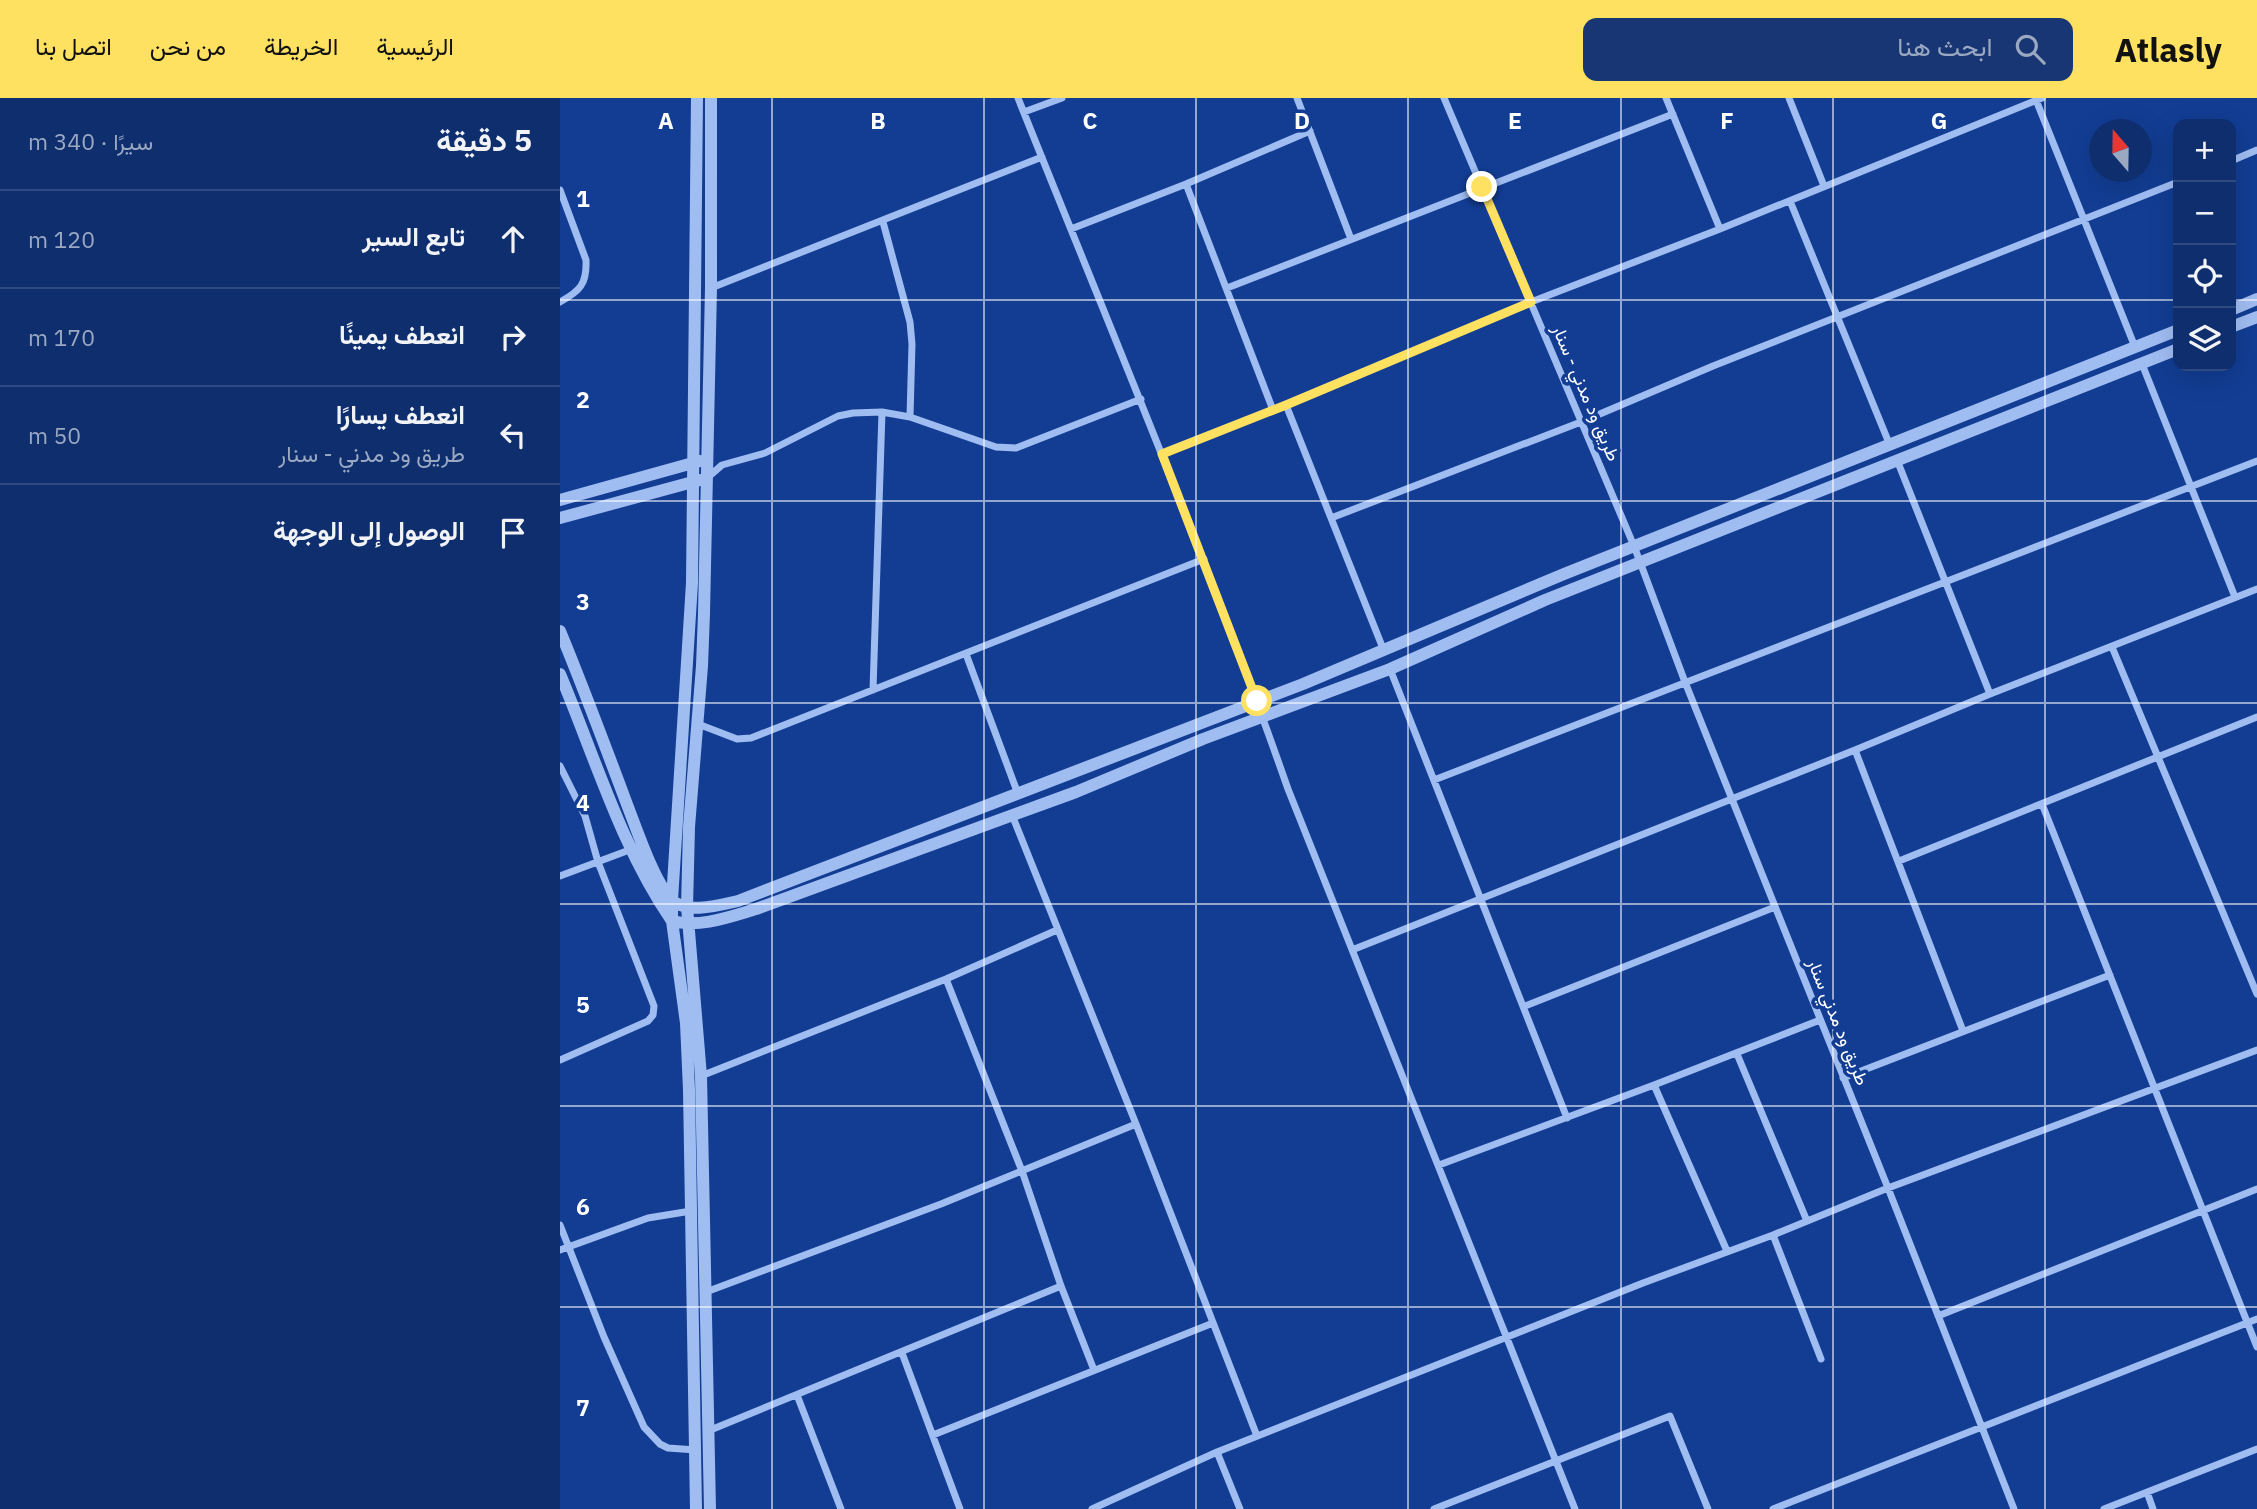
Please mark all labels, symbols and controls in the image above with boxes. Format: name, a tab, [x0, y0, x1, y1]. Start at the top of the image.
search box	[1583, 18, 2073, 81]
text: Atlasly	[2115, 28, 2222, 71]
text: ابحث هنا	[1897, 29, 1993, 63]
text: اتصل بنا	[35, 30, 112, 62]
text: من نحن	[150, 30, 226, 62]
text: الخريطة	[264, 30, 338, 62]
text: الرئيسية	[376, 30, 454, 62]
icon: search	[2011, 30, 2049, 68]
text: A	[658, 105, 674, 135]
text: B	[870, 105, 886, 135]
text: C	[1083, 105, 1098, 135]
text: D	[1294, 105, 1310, 135]
text: E	[1508, 105, 1522, 135]
text: F	[1720, 105, 1734, 135]
text: G	[1931, 105, 1947, 135]
north arrow	[2089, 119, 2152, 182]
map controls	[2173, 119, 2236, 371]
button: +	[2173, 119, 2236, 182]
text: 5 دقيقة	[436, 120, 532, 159]
text: سيرًا · 340 m	[28, 126, 153, 156]
route end	[1466, 171, 1497, 202]
button: −	[2173, 182, 2236, 245]
text: 1	[576, 183, 590, 213]
text: تابع السير	[362, 219, 465, 253]
icon: ahead	[494, 220, 532, 258]
text: 120 m	[28, 224, 95, 254]
button: locate	[2173, 245, 2236, 308]
button: layers	[2173, 308, 2236, 371]
text: انعطف يمينًا	[339, 317, 465, 351]
icon: right	[494, 318, 532, 356]
street label: طريق ود مدني - سنار	[1543, 320, 1626, 466]
text: 170 m	[28, 322, 95, 352]
text: 2	[576, 384, 590, 414]
text: انعطف يسارًا	[336, 397, 465, 431]
icon: left	[494, 416, 532, 454]
text: 50 m	[28, 420, 81, 450]
text: طريق ود مدني - سنار	[278, 438, 465, 468]
text: الوصول إلى الوجهة	[273, 513, 465, 547]
icon: arrive	[494, 514, 532, 552]
text: 3	[576, 586, 590, 616]
route start	[1241, 685, 1272, 716]
text: 4	[576, 787, 590, 817]
street label: طريق ود مدني سنار	[1798, 954, 1874, 1090]
text: 5	[576, 989, 590, 1019]
text: 6	[576, 1191, 590, 1221]
text: 7	[576, 1392, 590, 1422]

